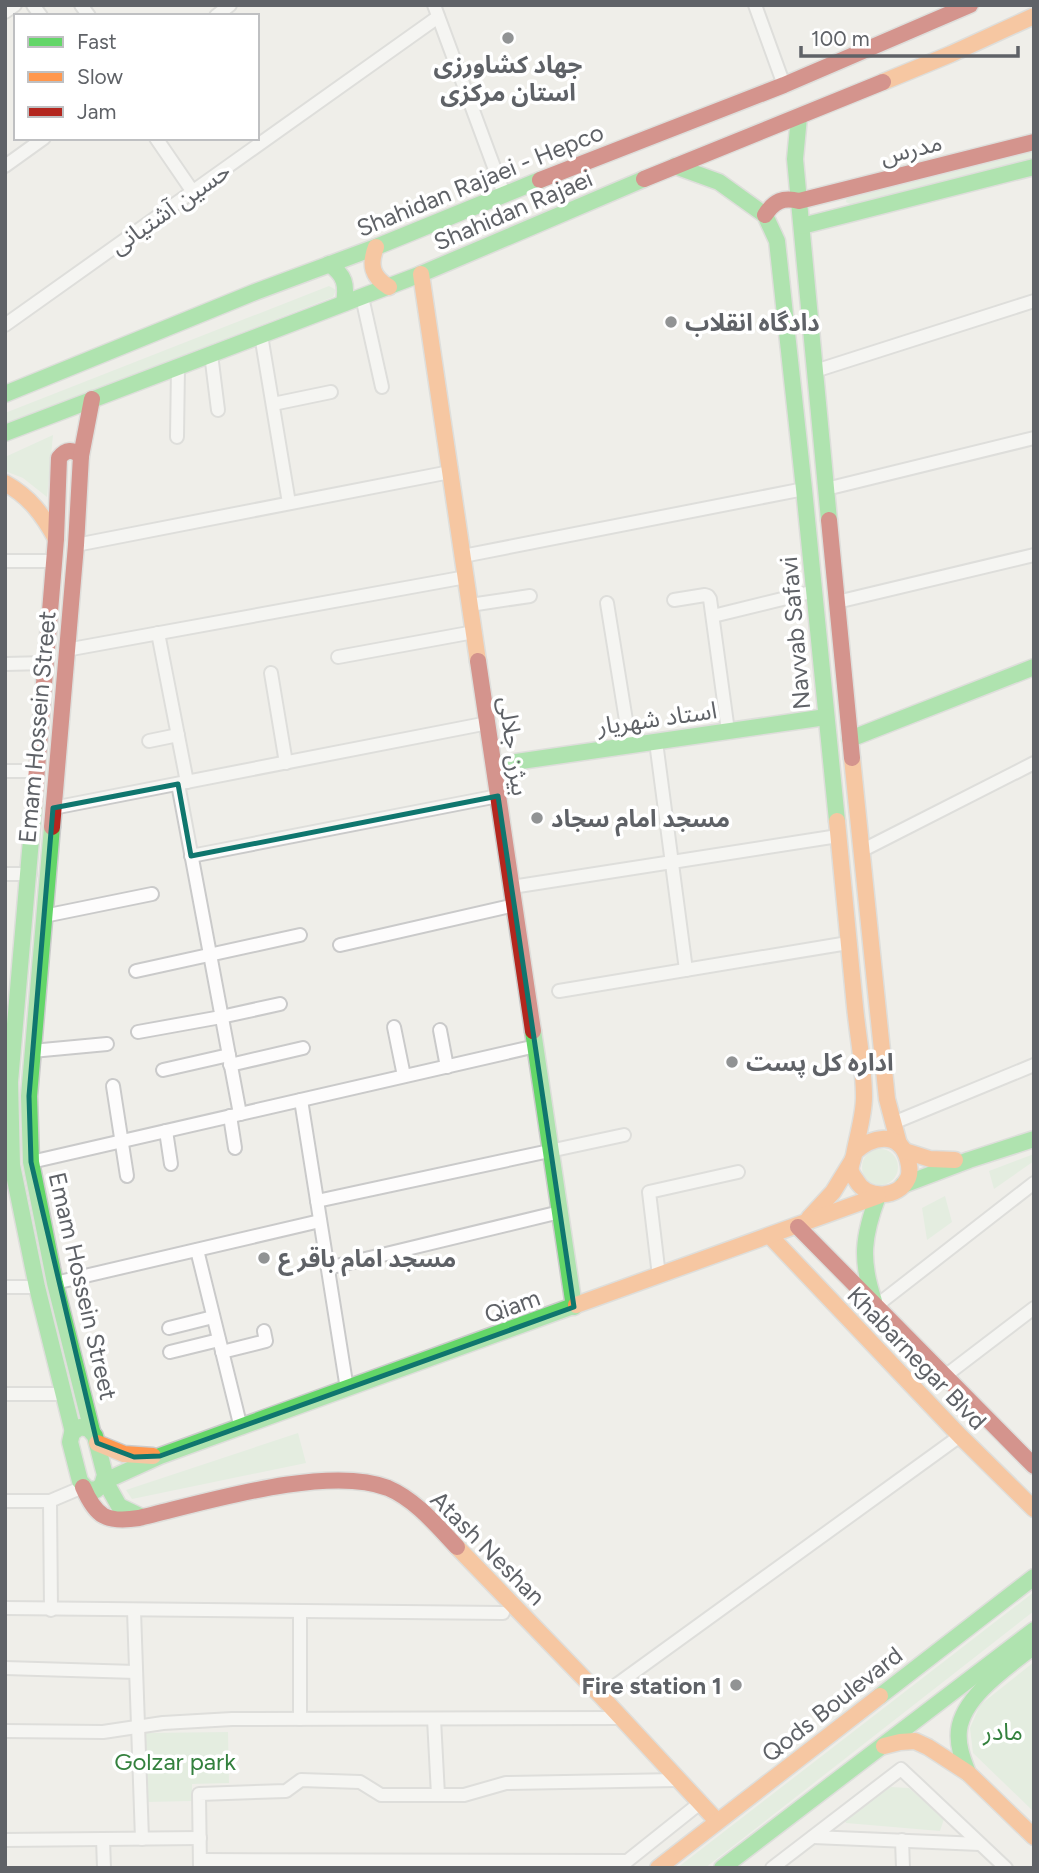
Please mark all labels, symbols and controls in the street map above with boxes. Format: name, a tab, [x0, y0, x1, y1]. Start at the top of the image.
legend	[14, 14, 259, 140]
scale bar	[801, 14, 1018, 58]
text: 100 m	[811, 26, 870, 51]
text: Fast	[77, 29, 117, 54]
marker: جهاد کشاورزی استان مرکزی	[500, 30, 516, 46]
place label: جهاد کشاورزی استان مرکزی	[434, 50, 582, 107]
text: Slow	[77, 64, 123, 89]
text: Jam	[77, 99, 116, 124]
street label: Shahidan Rajaei - Hepco	[352, 117, 608, 243]
street label: مدرس	[877, 127, 945, 171]
street label: حسین آشتیانی	[104, 156, 236, 260]
street label: Shahidan Rajaei	[429, 164, 597, 256]
place label: دادگاه انقلاب	[685, 308, 820, 337]
marker: دادگاه انقلاب	[663, 314, 679, 330]
street label: Navvab Safavi	[774, 555, 816, 711]
street label: Emam Hossein Street	[12, 610, 62, 844]
street label: بیژن جلالی	[493, 695, 535, 797]
street label: استاد شهریار	[594, 695, 719, 741]
place label: مسجد امام سجاد	[551, 804, 730, 837]
marker: مسجد امام سجاد	[529, 810, 545, 826]
place label: اداره کل پست	[746, 1048, 893, 1078]
marker: اداره کل پست	[724, 1054, 740, 1070]
street label: Emam Hossein Street	[43, 1169, 123, 1403]
place label: مسجد امام باقر ع	[278, 1244, 456, 1277]
marker: مسجد امام باقر ع	[256, 1250, 272, 1266]
street label: Khabarnegar Blvd	[841, 1280, 993, 1436]
street label: Qiam	[480, 1283, 544, 1329]
street label: Atash Neshan	[425, 1485, 551, 1611]
street label: Qods Boulevard	[756, 1640, 908, 1768]
place label: Fire station 1	[582, 1671, 722, 1700]
marker: Fire station 1	[728, 1677, 744, 1693]
park label: مادر	[982, 1717, 1023, 1746]
park label: Golzar park	[114, 1747, 236, 1776]

